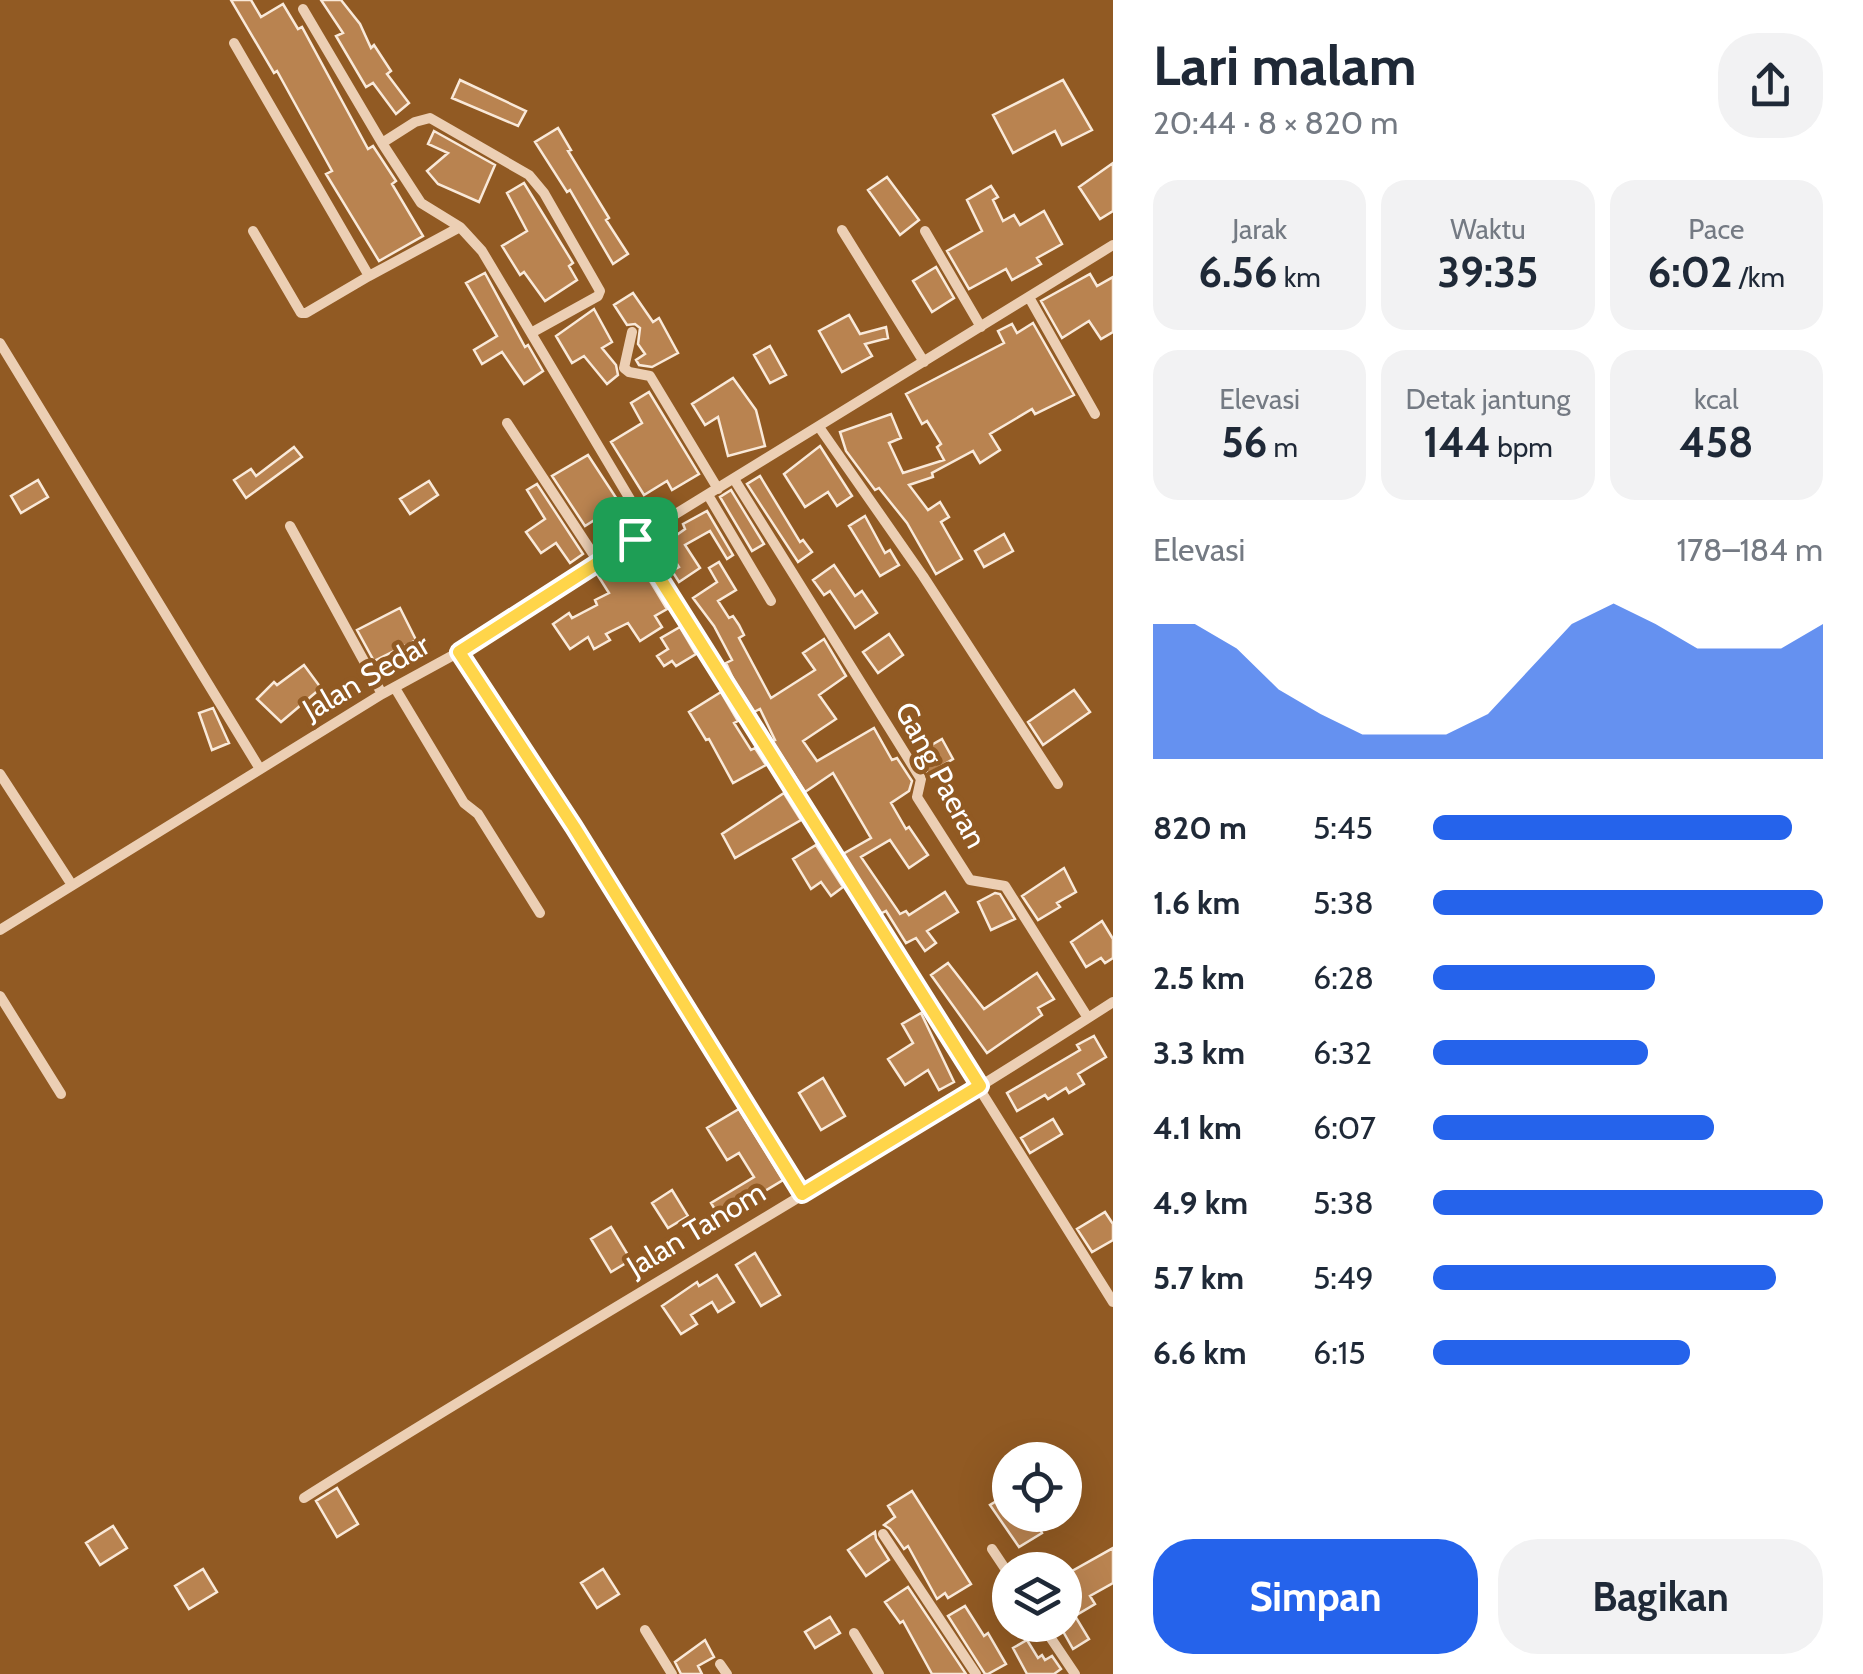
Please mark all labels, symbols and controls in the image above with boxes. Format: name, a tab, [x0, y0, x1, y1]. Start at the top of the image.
text: Lari malam	[1153, 32, 1416, 99]
button: share	[1718, 33, 1823, 138]
text: 20:44 · 8 × 820 m	[1153, 103, 1398, 142]
text: Jarak	[1232, 212, 1287, 246]
text: Waktu	[1450, 212, 1526, 246]
text: Pace	[1688, 212, 1744, 246]
text: 6.56	[1198, 246, 1278, 298]
text: 39:35	[1438, 246, 1538, 298]
text: 6:02	[1648, 246, 1733, 298]
text: km	[1278, 260, 1321, 294]
text: /km	[1733, 260, 1785, 294]
text: Elevasi	[1219, 382, 1300, 416]
text: Detak jantung	[1406, 382, 1570, 416]
text: kcal	[1694, 382, 1739, 416]
text: 56	[1221, 416, 1267, 468]
text: 144	[1423, 416, 1491, 468]
text: 458	[1679, 416, 1753, 468]
text: m	[1267, 430, 1298, 464]
text: bpm	[1491, 430, 1553, 464]
pin	[593, 497, 678, 582]
icon: arrive	[608, 512, 663, 567]
text: Elevasi	[1153, 530, 1245, 569]
text: 178–184 m	[1677, 530, 1823, 569]
street label: Jalan Sedar	[295, 626, 436, 729]
street label: Gang Paeran	[887, 696, 995, 854]
text: 820 m	[1153, 808, 1247, 847]
text: 5:45	[1313, 808, 1373, 847]
text: 1.6 km	[1153, 883, 1240, 922]
text: 5:38	[1313, 883, 1374, 922]
text: 2.5 km	[1153, 958, 1245, 997]
text: 6:28	[1313, 958, 1374, 997]
text: 3.3 km	[1153, 1033, 1245, 1072]
text: 6:32	[1313, 1033, 1372, 1072]
text: 4.1 km	[1153, 1108, 1242, 1147]
text: 6:07	[1313, 1108, 1376, 1147]
street label: Jalan Tanom	[619, 1173, 772, 1285]
text: 4.9 km	[1153, 1183, 1248, 1222]
text: 5:38	[1313, 1183, 1374, 1222]
text: 5.7 km	[1153, 1258, 1244, 1297]
text: 5:49	[1313, 1258, 1374, 1297]
text: 6.6 km	[1153, 1333, 1247, 1372]
text: 6:15	[1313, 1333, 1366, 1372]
map controls	[992, 1442, 1082, 1642]
button: locate	[992, 1442, 1082, 1532]
button: Simpan	[1153, 1539, 1478, 1654]
button: Bagikan	[1498, 1539, 1823, 1654]
button: layers	[992, 1552, 1082, 1642]

